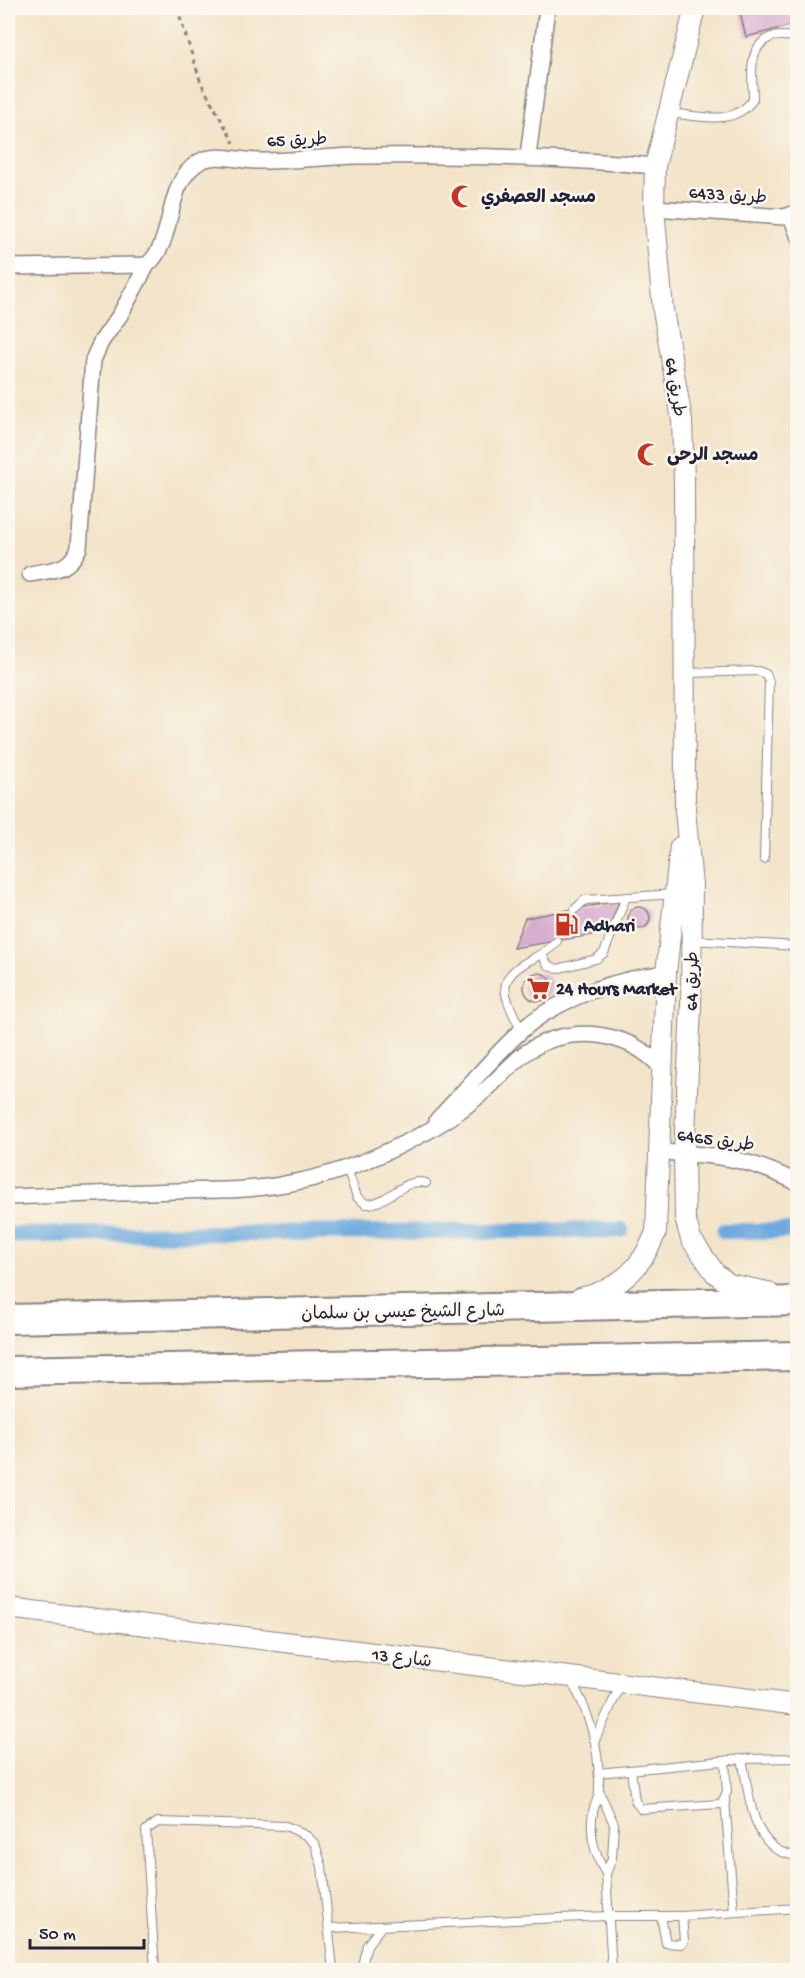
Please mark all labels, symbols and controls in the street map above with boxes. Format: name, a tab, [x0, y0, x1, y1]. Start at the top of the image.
street label: طريق 65	[266, 130, 328, 153]
mosque icon: مسجد العصفري	[450, 183, 476, 209]
street label: طريق 6433	[688, 183, 768, 210]
place label: مسجد العصفري	[481, 188, 596, 210]
street label: طريق 64	[658, 356, 689, 419]
mosque icon: مسجد الرحى	[636, 441, 662, 467]
place label: مسجد الرحى	[667, 446, 758, 467]
fuel station icon: Adhari	[553, 912, 579, 938]
place label: Adhari	[583, 917, 635, 938]
street label: طريق 64	[682, 951, 705, 1011]
supermarket icon: 24 Hours Market	[525, 975, 551, 1001]
place label: 24 Hours Market	[556, 980, 678, 1001]
street label: طريق 6465	[675, 1126, 756, 1157]
street label: شارع الشيخ عيسى بن سلمان	[301, 1301, 505, 1326]
street label: شارع 13	[370, 1645, 433, 1674]
scale bar	[30, 1912, 144, 1950]
text: 50 m	[39, 1925, 76, 1946]

